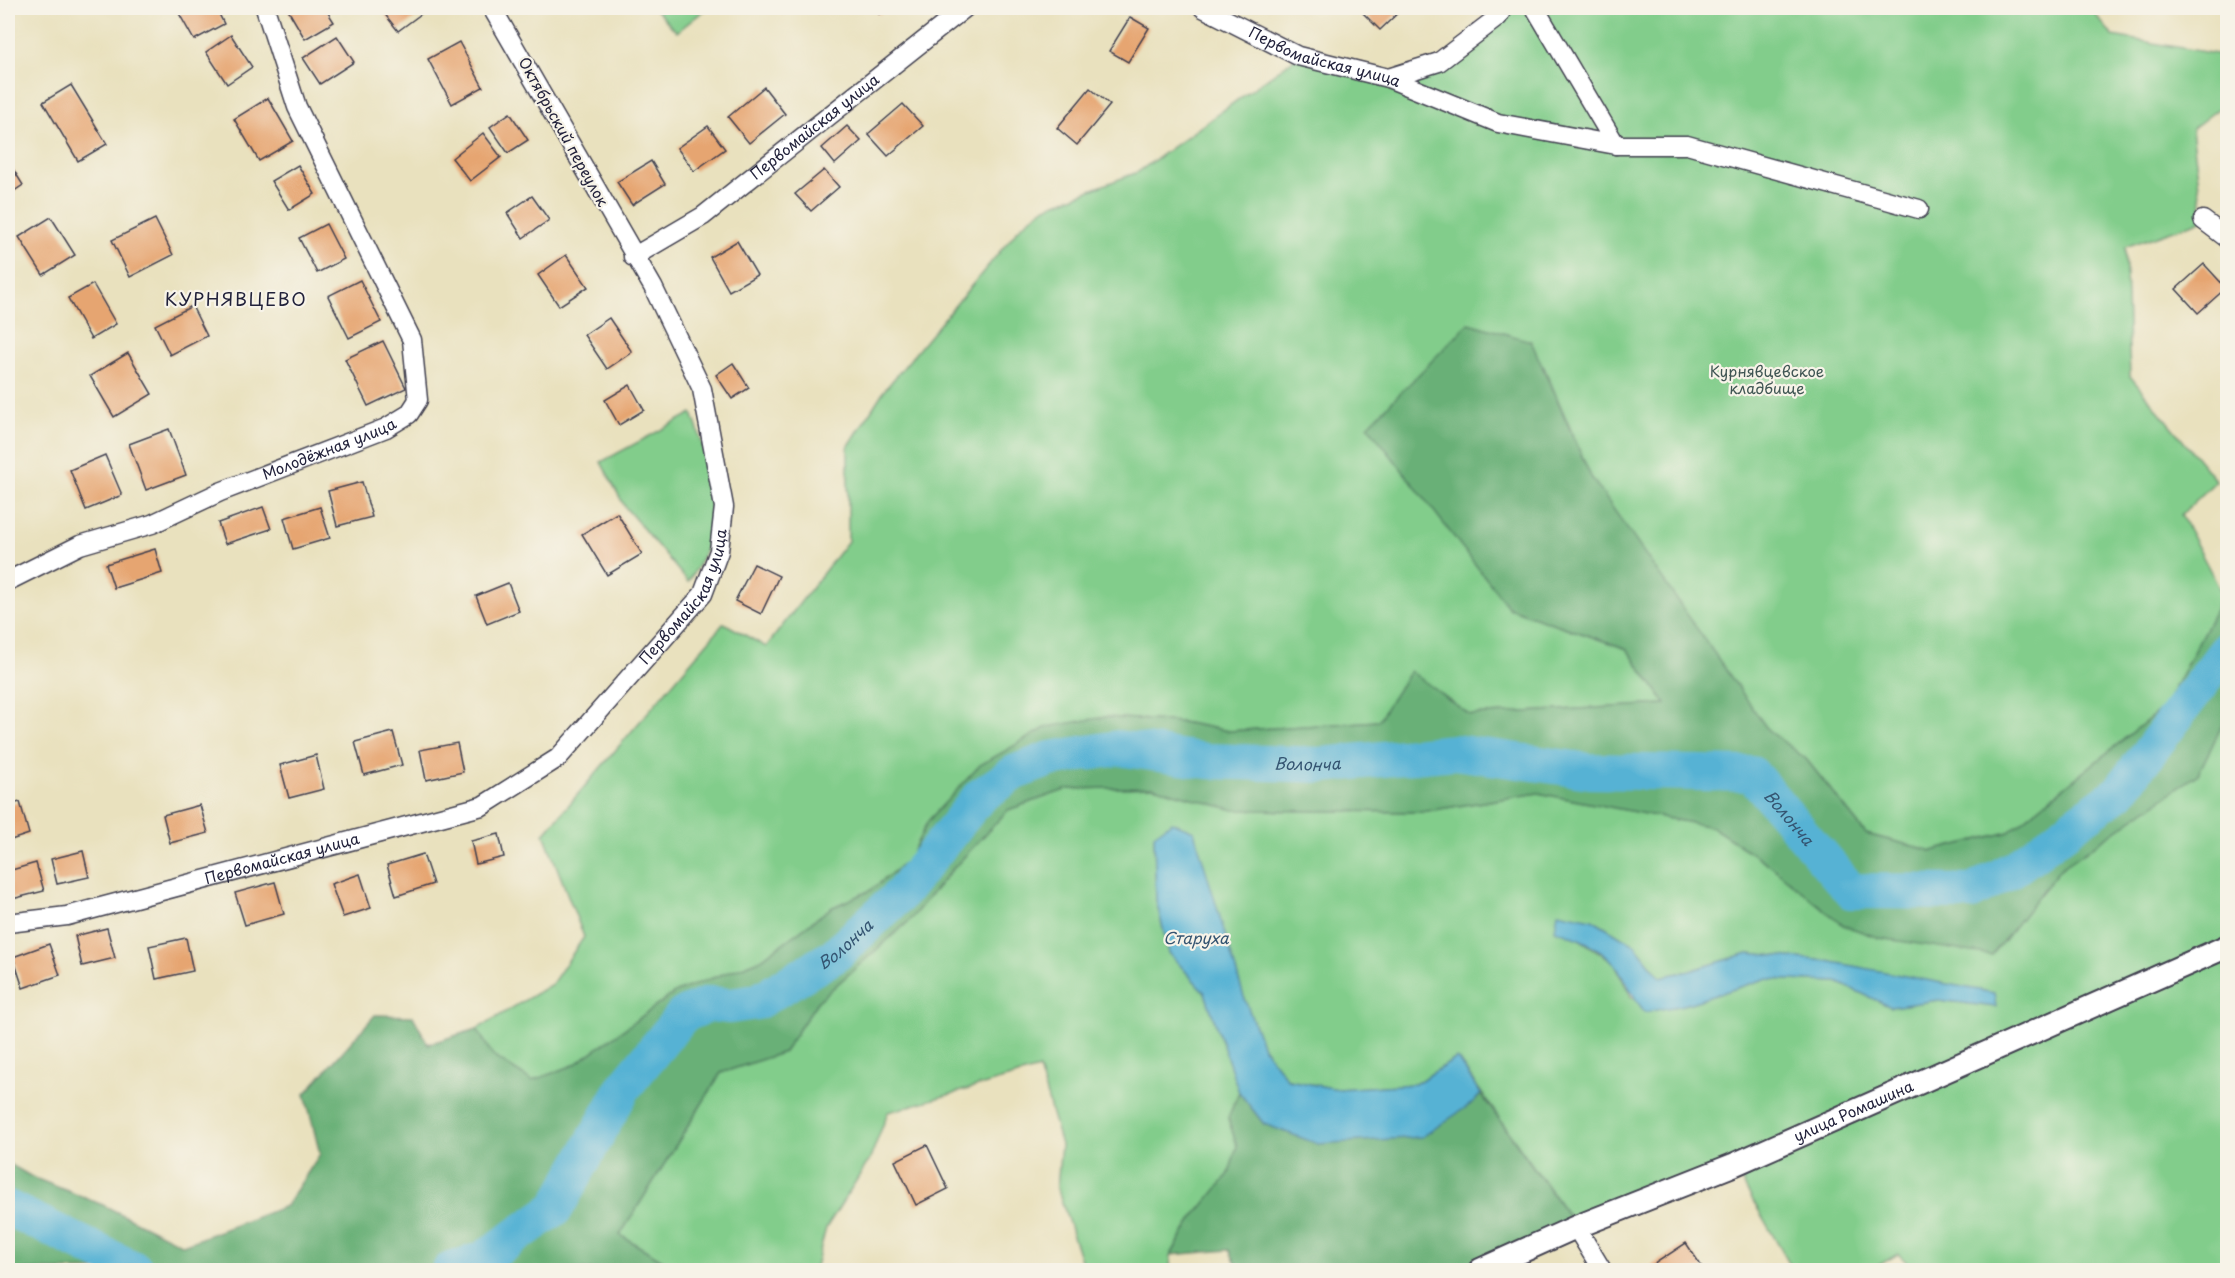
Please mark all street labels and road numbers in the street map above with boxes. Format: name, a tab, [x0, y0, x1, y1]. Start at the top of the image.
street label: Первомайская улица	[1245, 20, 1405, 92]
street label: Октябрьский переулок	[514, 52, 615, 210]
street label: Первомайская улица	[744, 67, 884, 184]
street label: Молодёжная улица	[258, 411, 401, 485]
street label: Первомайская улица	[633, 527, 732, 669]
street label: Первомайская улица	[202, 826, 362, 889]
street label: улица Ромашина	[1790, 1073, 1917, 1147]

